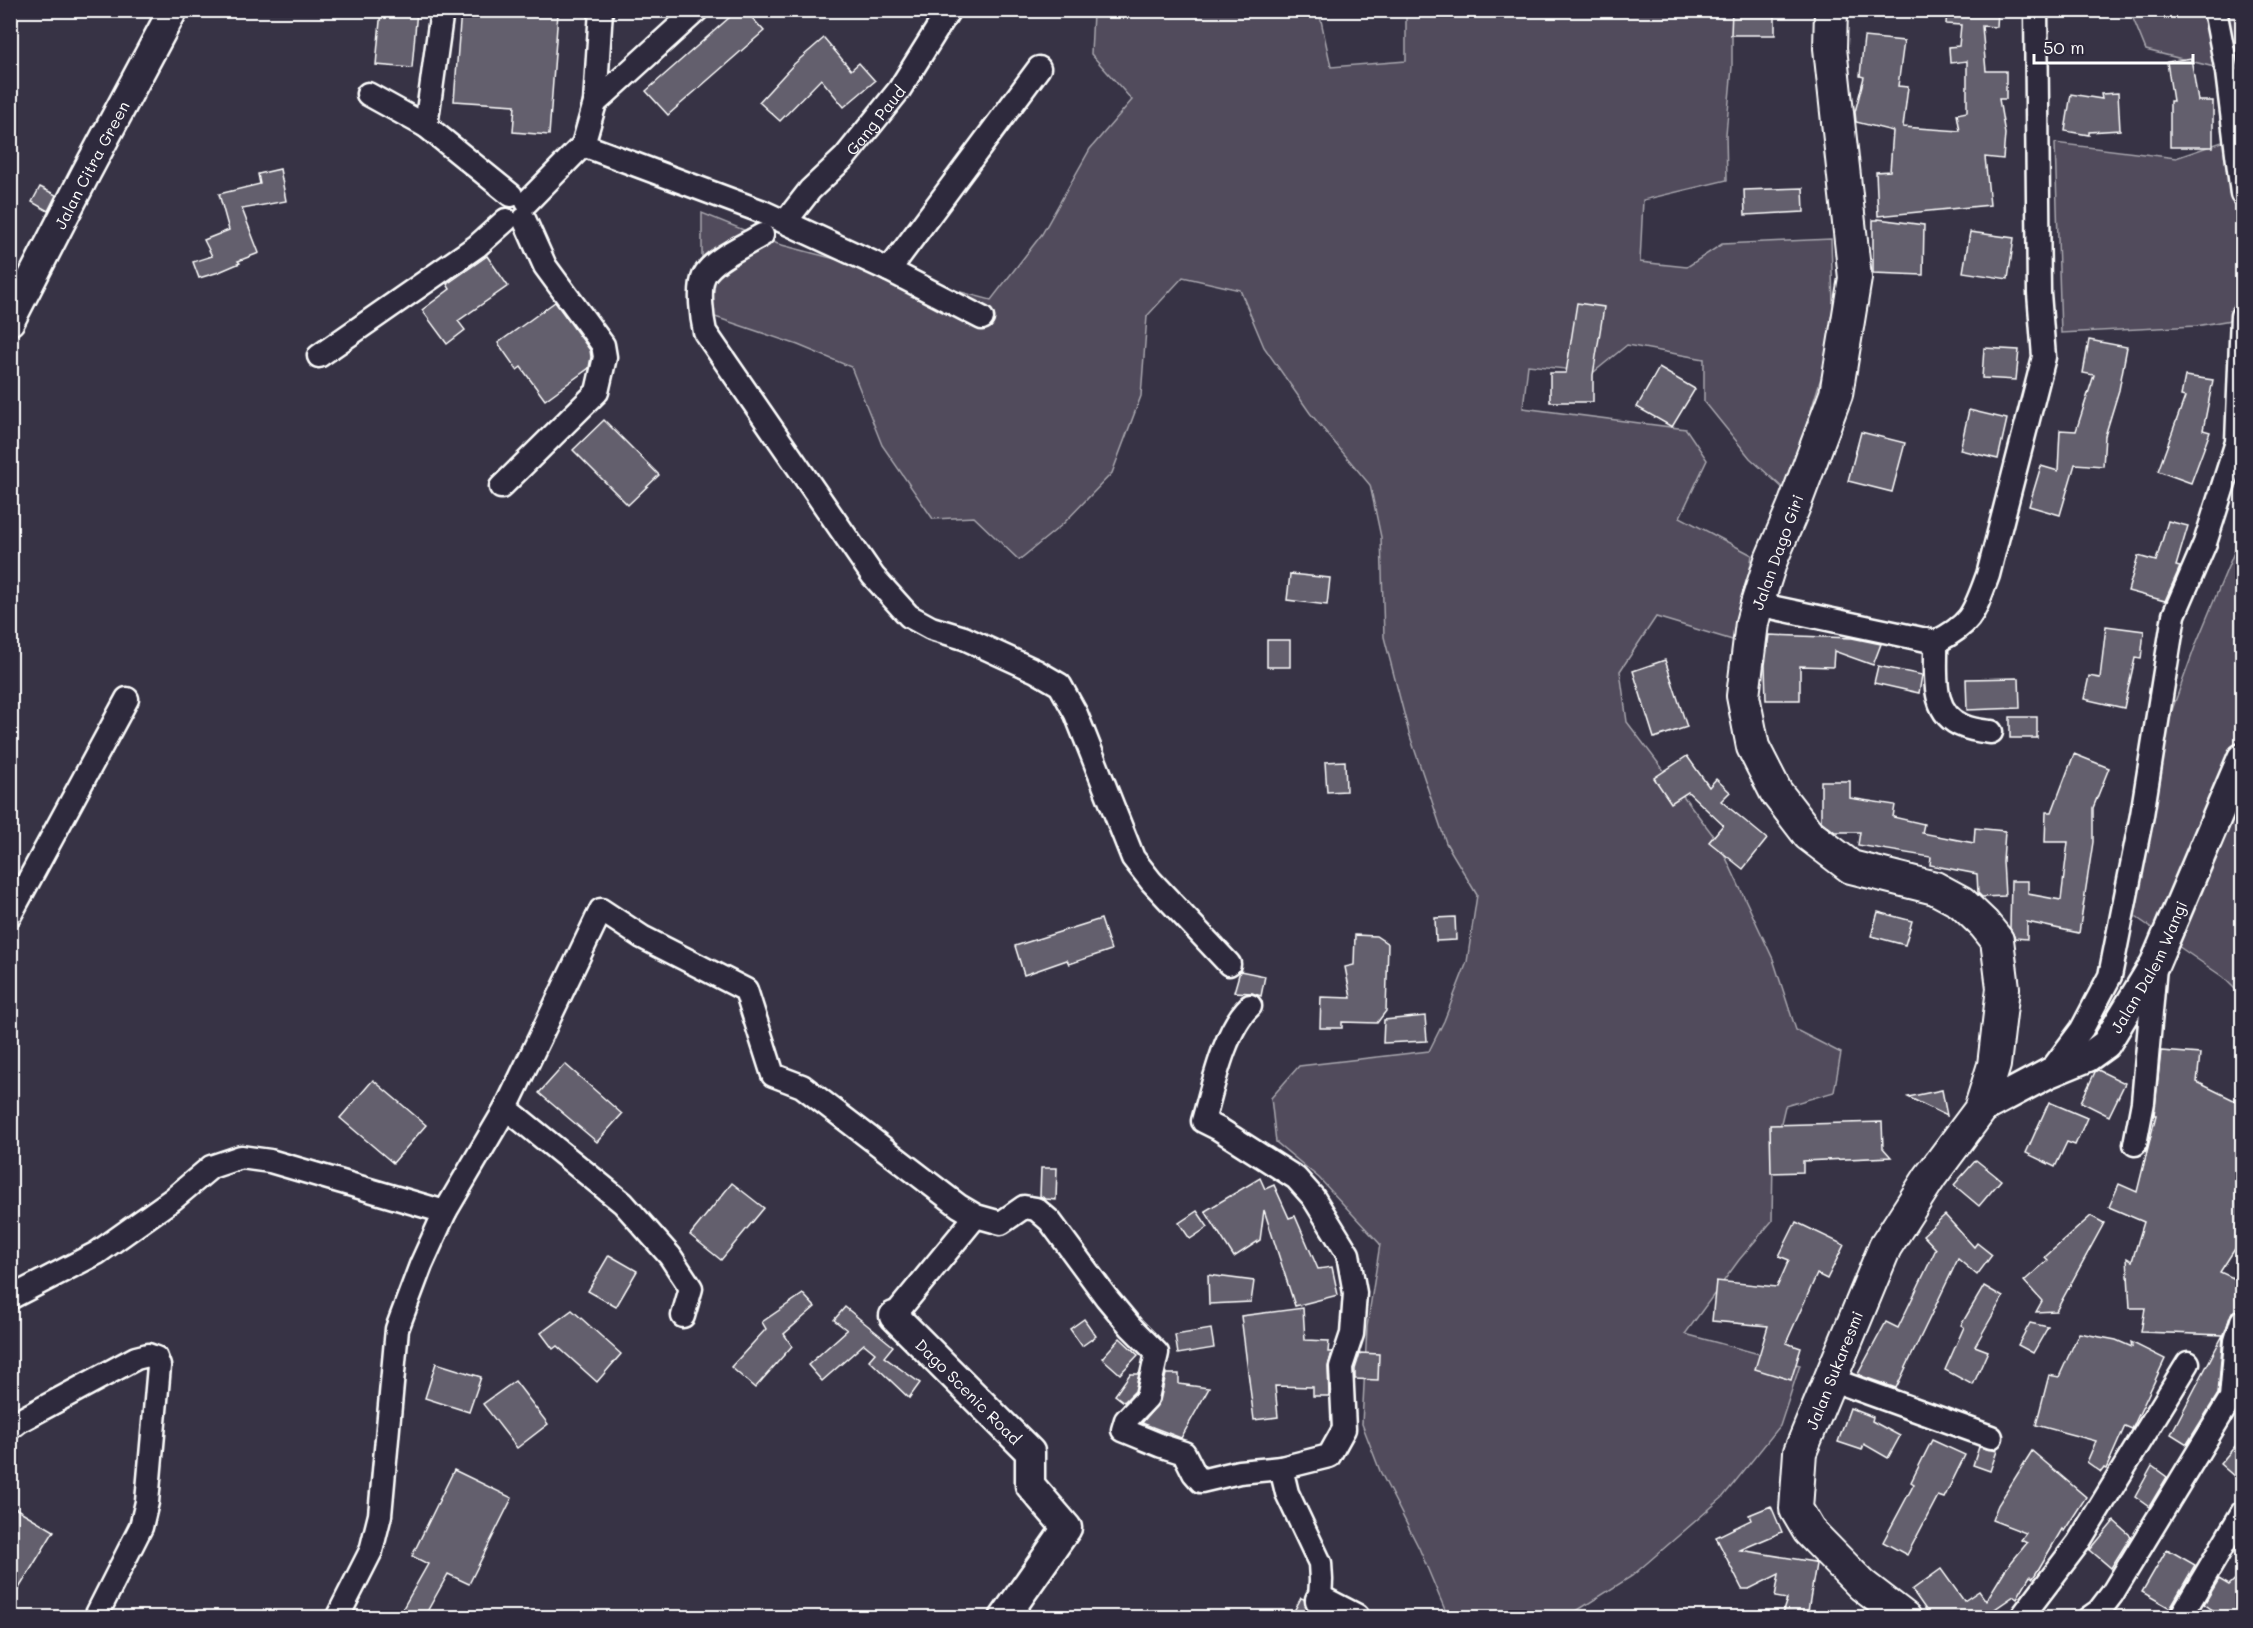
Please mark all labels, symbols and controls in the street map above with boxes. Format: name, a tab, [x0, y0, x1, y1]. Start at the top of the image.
scale bar	[2034, 27, 2193, 65]
text: 50 m	[2043, 35, 2085, 59]
street label: Gang Paud	[840, 81, 909, 159]
street label: Jalan Citra Green	[49, 97, 133, 232]
street label: Jalan Dago Giri	[1746, 491, 1808, 613]
street label: Jalan Dalem Wangi	[2105, 897, 2191, 1037]
street label: Jalan Sukaresmi	[1801, 1308, 1867, 1432]
street label: Dago Scenic Road	[912, 1334, 1026, 1448]

